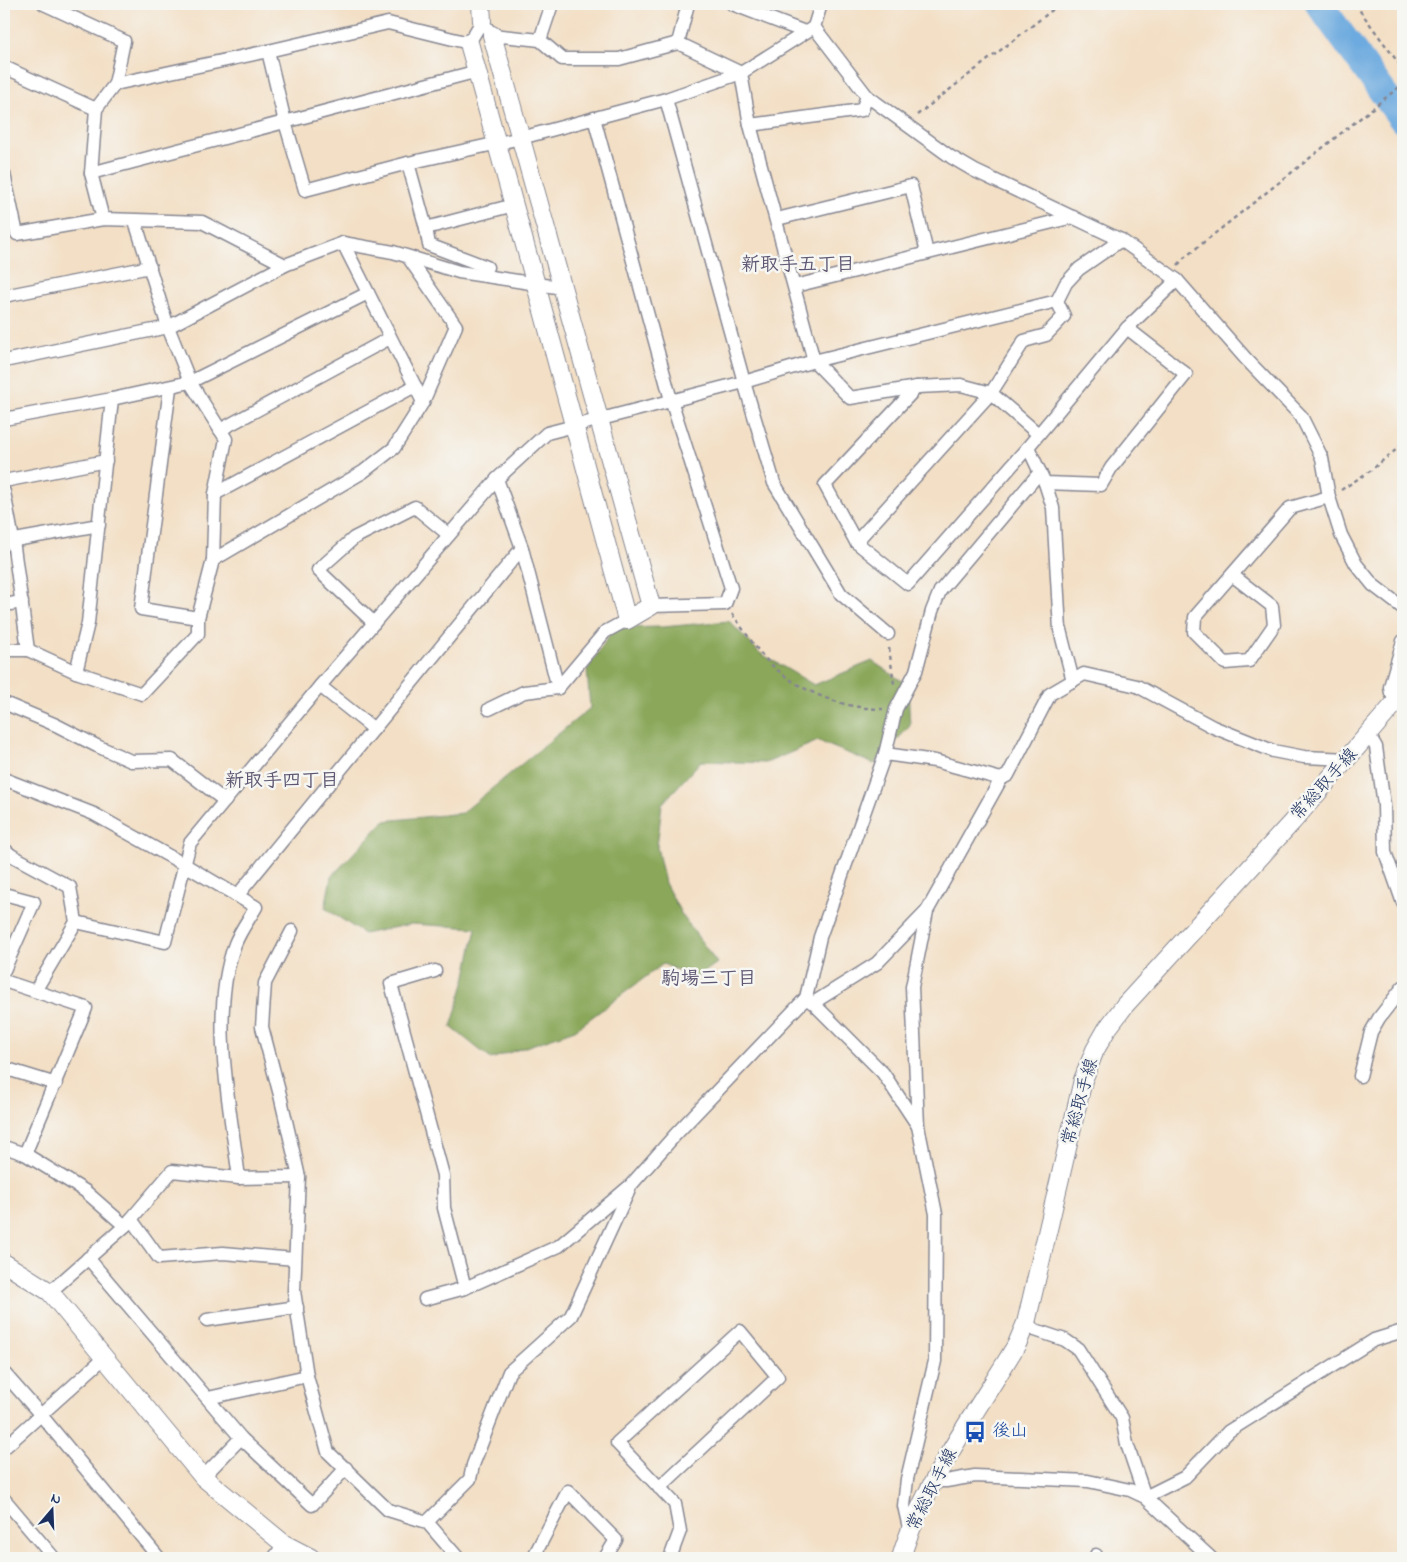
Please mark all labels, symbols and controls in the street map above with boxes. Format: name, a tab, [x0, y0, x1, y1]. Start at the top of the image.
district label: 新取手五丁目	[741, 252, 855, 279]
street label: 常総取手線	[1285, 743, 1365, 827]
district label: 新取手四丁目	[225, 768, 339, 795]
district label: 駒場三丁目	[661, 966, 757, 993]
street label: 常総取手線	[1056, 1055, 1106, 1149]
bus stop icon: 後山	[962, 1419, 988, 1445]
place label: 後山	[992, 1419, 1028, 1445]
street label: 常総取手線	[901, 1444, 965, 1536]
north arrow	[28, 1484, 78, 1534]
text: N	[48, 1488, 64, 1511]

